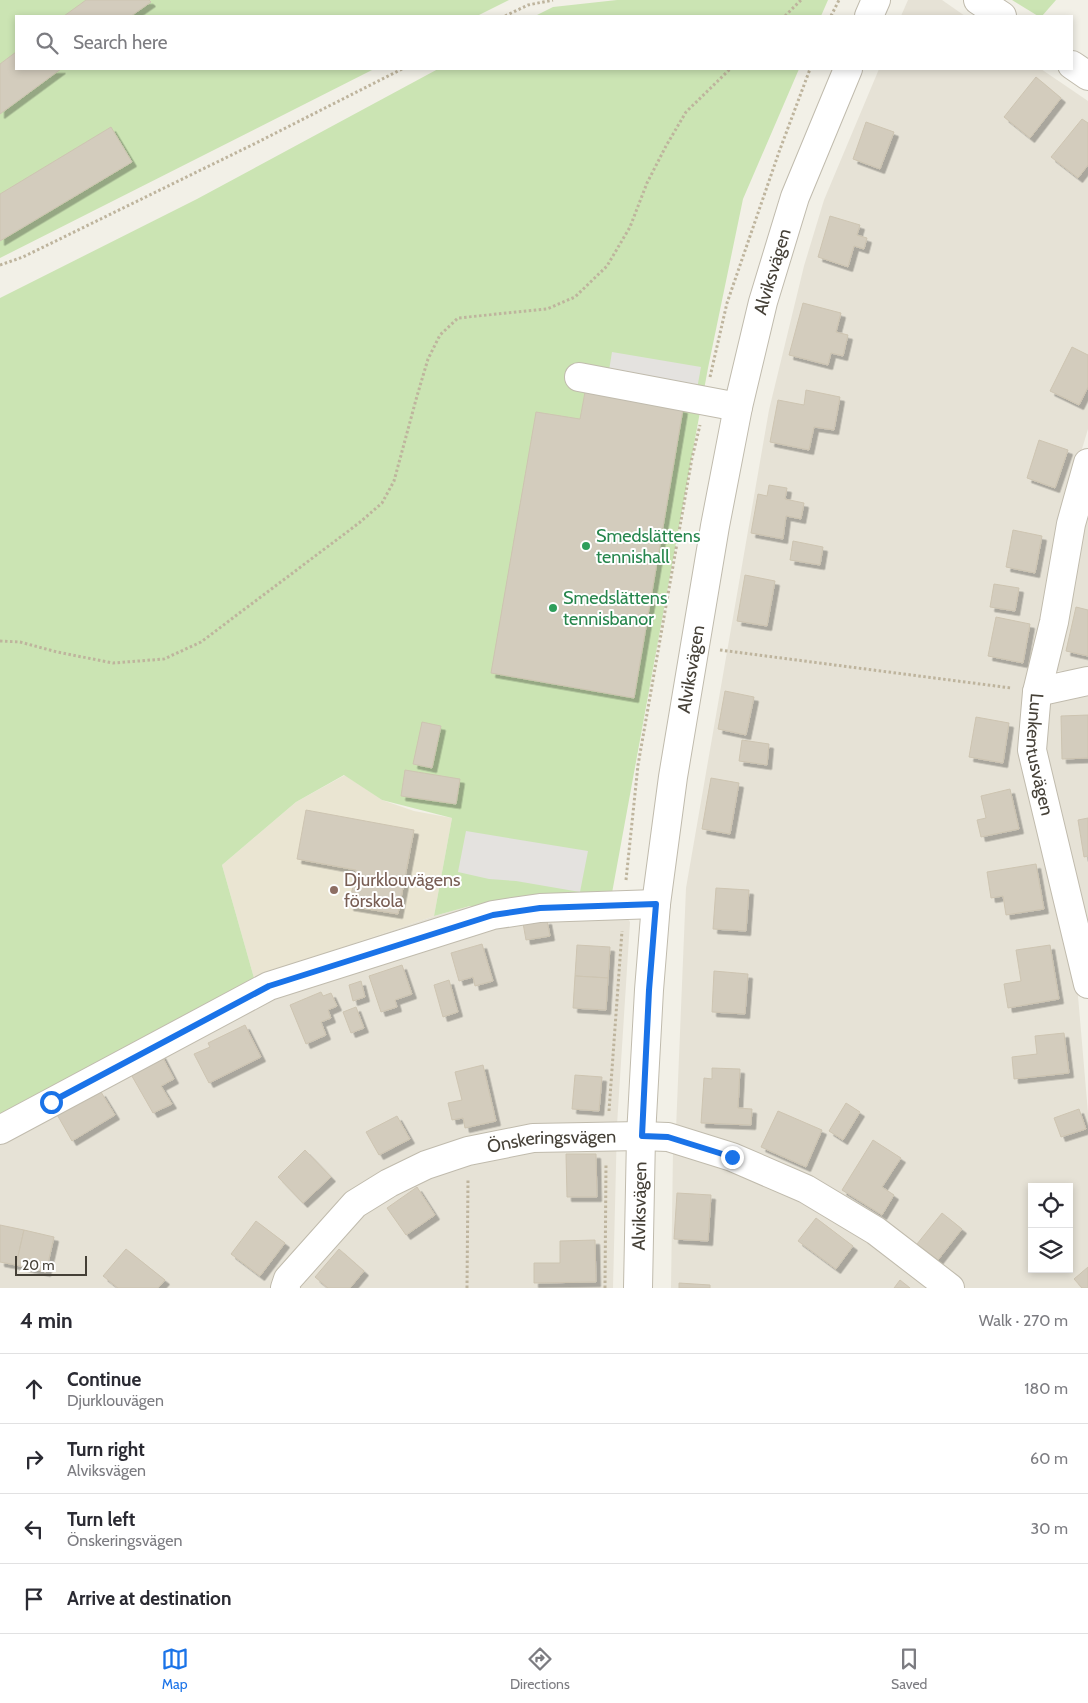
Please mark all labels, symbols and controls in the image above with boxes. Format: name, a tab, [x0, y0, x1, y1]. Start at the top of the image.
search box	[15, 15, 1073, 70]
icon: search	[33, 29, 61, 57]
text: Search here	[73, 31, 167, 54]
street label: Alviksvägen	[749, 226, 796, 317]
place label: Smedslättens tennishall	[596, 525, 700, 568]
marker: Smedslättens tennishall	[580, 540, 592, 552]
place label: Smedslättens tennisbanor	[563, 587, 667, 630]
marker: Smedslättens tennisbanor	[547, 602, 559, 614]
street label: Alviksvägen	[673, 623, 709, 715]
street label: Lunkentusvägen	[1021, 692, 1058, 818]
place label: Djurklouvägens förskola	[344, 869, 461, 912]
marker: Djurklouvägens förskola	[328, 884, 340, 896]
route start	[40, 1091, 63, 1114]
street label: Önskeringsvägen	[485, 1125, 616, 1158]
route end	[721, 1146, 744, 1169]
street label: Alviksvägen	[628, 1161, 651, 1251]
map controls	[1028, 1183, 1073, 1273]
button: locate	[1028, 1183, 1073, 1228]
button: layers	[1028, 1228, 1073, 1273]
scale bar	[15, 1253, 88, 1276]
text: 20 m	[22, 1256, 55, 1274]
text: 4 min	[20, 1308, 73, 1333]
text: Walk · 270 m	[979, 1311, 1068, 1330]
text: Continue	[67, 1368, 141, 1391]
icon: ahead	[20, 1375, 48, 1403]
text: 180 m	[1024, 1379, 1068, 1398]
text: Djurklouvägen	[67, 1391, 164, 1410]
text: Turn right	[67, 1438, 145, 1461]
icon: right	[20, 1445, 48, 1473]
text: 60 m	[1030, 1449, 1068, 1468]
text: Alviksvägen	[67, 1461, 146, 1480]
text: Turn left	[67, 1508, 135, 1531]
icon: left	[20, 1515, 48, 1543]
text: 30 m	[1031, 1519, 1068, 1538]
text: Önskeringsvägen	[67, 1531, 182, 1550]
icon: arrive	[20, 1585, 48, 1613]
text: Arrive at destination	[67, 1587, 231, 1610]
tab: Map	[161, 1645, 189, 1693]
tab: Directions	[510, 1645, 570, 1693]
tab: Saved	[891, 1645, 927, 1693]

